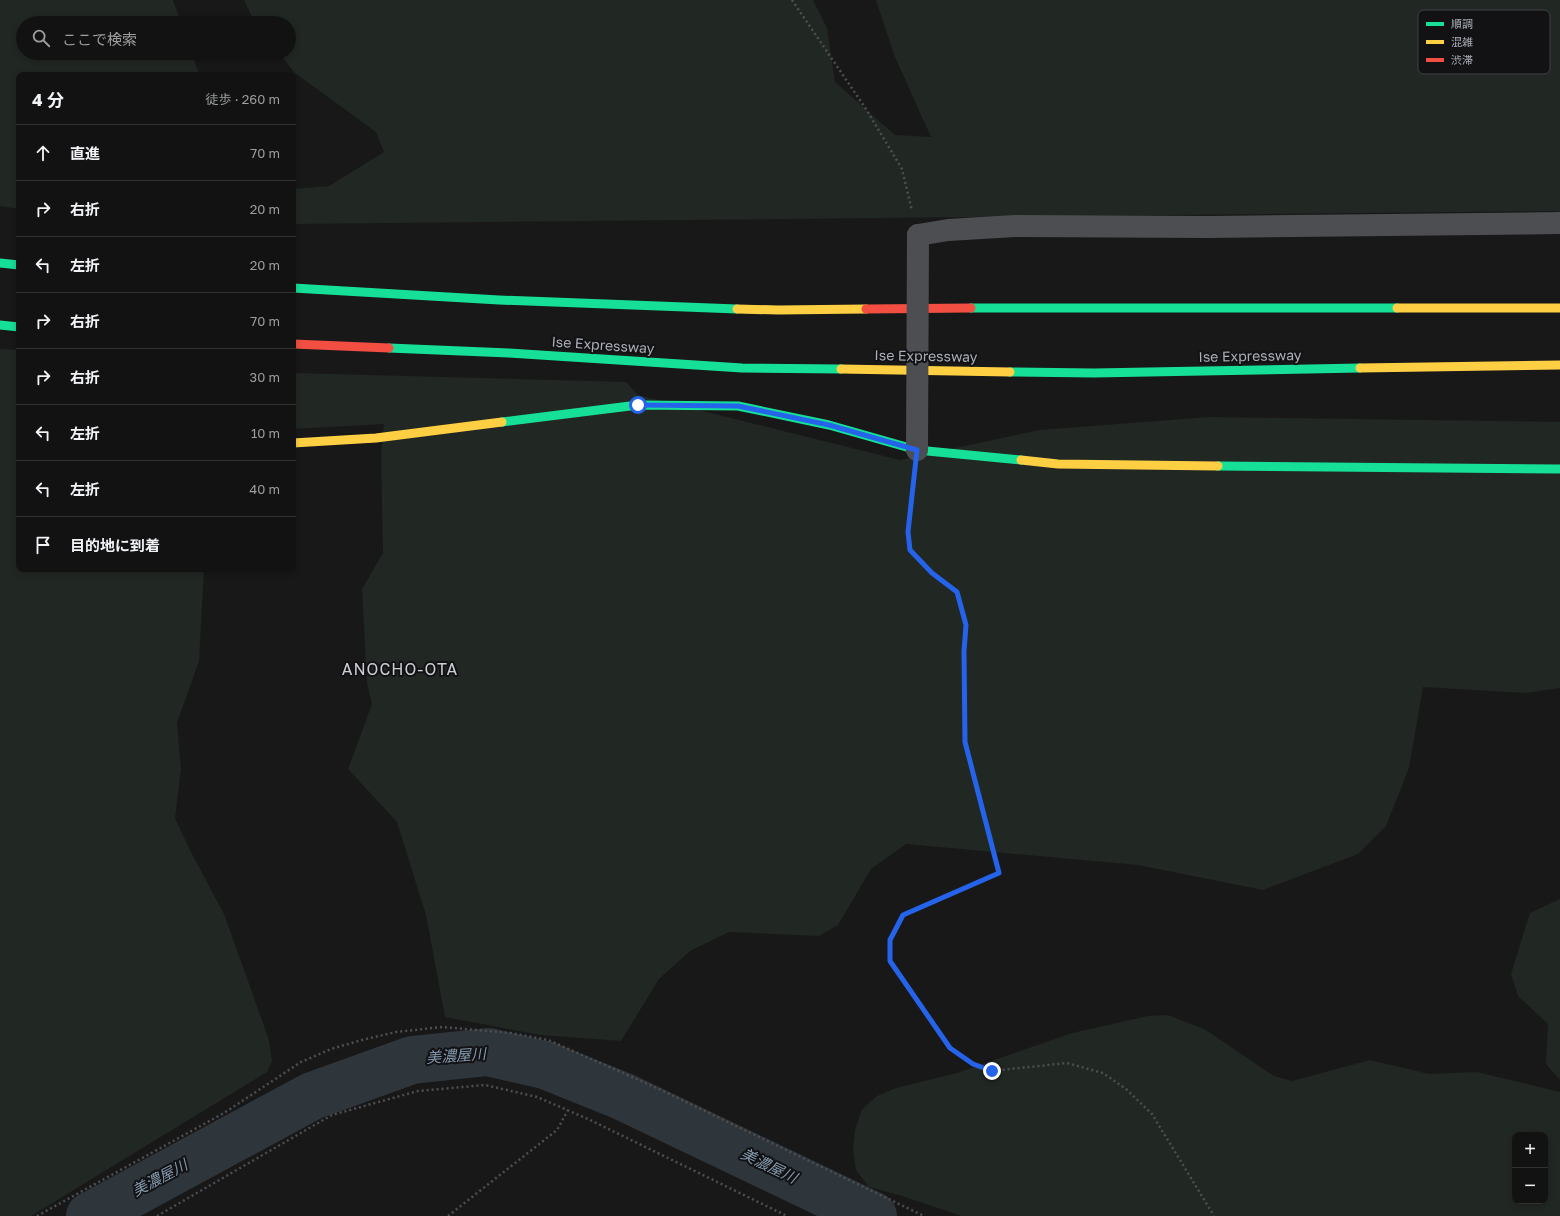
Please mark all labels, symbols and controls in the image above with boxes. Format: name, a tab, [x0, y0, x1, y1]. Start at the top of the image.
legend	[1418, 10, 1550, 74]
search box	[16, 16, 296, 60]
text: 順調	[1451, 17, 1473, 30]
icon: search	[30, 27, 52, 49]
text: ここで検索	[62, 30, 137, 48]
text: 混雑	[1451, 35, 1473, 48]
text: 渋滞	[1451, 53, 1473, 66]
text: 4 分	[32, 89, 64, 110]
text: 徒歩 · 260 m	[205, 91, 280, 107]
icon: ahead	[32, 142, 54, 164]
text: 直進	[70, 144, 100, 162]
text: 70 m	[250, 145, 280, 161]
icon: right	[32, 198, 54, 220]
text: 右折	[70, 200, 100, 218]
text: 20 m	[250, 201, 280, 217]
icon: left	[32, 254, 54, 276]
text: 左折	[70, 256, 100, 274]
text: 20 m	[250, 257, 280, 273]
icon: right	[32, 310, 54, 332]
text: 右折	[70, 312, 100, 330]
text: 70 m	[250, 313, 280, 329]
street label: Ise Expressway	[551, 332, 655, 357]
street label: Ise Expressway	[874, 346, 978, 365]
street label: Ise Expressway	[1198, 346, 1302, 365]
icon: right	[32, 366, 54, 388]
text: 右折	[70, 368, 100, 386]
text: 30 m	[250, 369, 280, 385]
route start	[629, 396, 647, 414]
icon: left	[32, 422, 54, 444]
text: 左折	[70, 424, 100, 442]
text: 10 m	[251, 425, 280, 441]
icon: left	[32, 478, 54, 500]
text: 左折	[70, 480, 100, 498]
text: 40 m	[249, 481, 280, 497]
icon: arrive	[32, 534, 54, 556]
text: 目的地に到着	[70, 536, 160, 554]
district label: ANOCHO-OTA	[342, 659, 458, 679]
water label: 美濃屋川	[425, 1044, 488, 1066]
route end	[983, 1062, 1001, 1080]
map controls	[1512, 1132, 1548, 1204]
button: +	[1512, 1132, 1548, 1168]
water label: 美濃屋川	[739, 1144, 802, 1187]
water label: 美濃屋川	[129, 1154, 192, 1199]
button: −	[1512, 1168, 1548, 1204]

